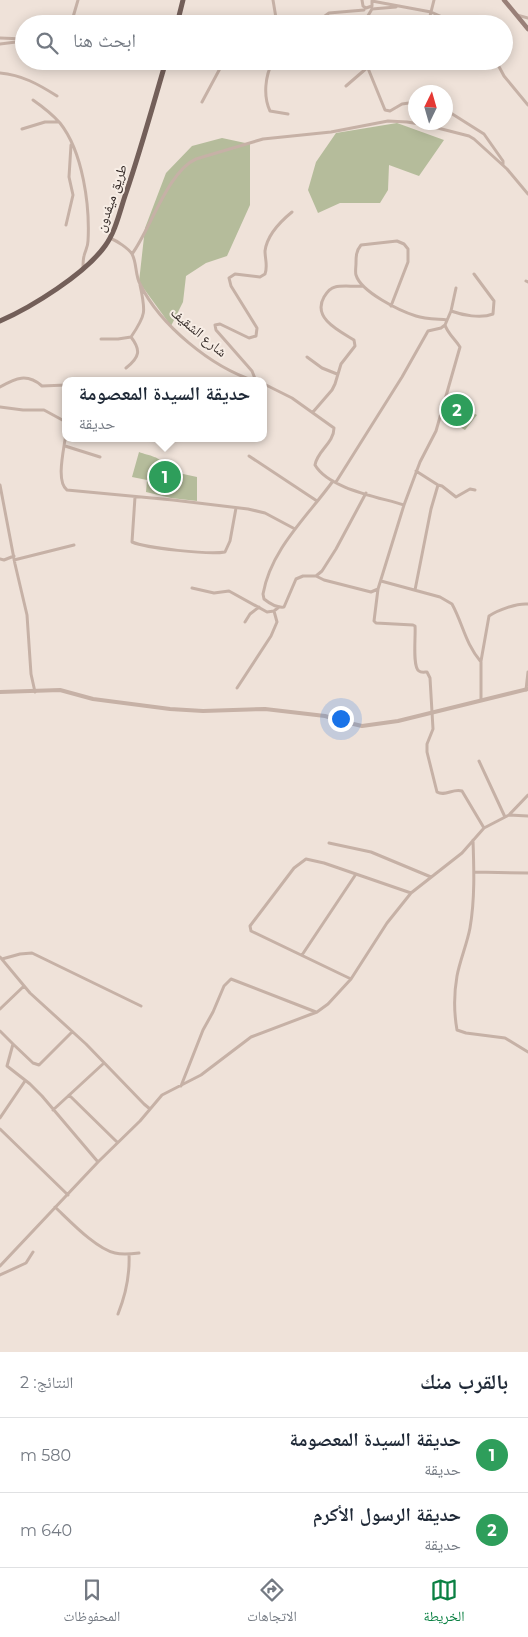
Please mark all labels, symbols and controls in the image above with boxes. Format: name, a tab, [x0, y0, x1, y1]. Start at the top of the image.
search box	[15, 15, 513, 70]
icon: search	[33, 29, 61, 57]
text: ابحث هنا	[73, 29, 136, 52]
north arrow	[408, 85, 453, 130]
street label: طريق ميفدون	[91, 162, 132, 235]
street label: شارع الشقيف	[167, 303, 231, 361]
popup	[62, 377, 267, 442]
text: حديقة السيدة المعصومة	[79, 382, 250, 405]
pin: 2	[441, 391, 473, 429]
text: حديقة	[79, 414, 115, 433]
pin: 1	[149, 458, 181, 496]
your location	[328, 706, 354, 732]
text: بالقرب منك	[420, 1369, 508, 1394]
text: النتائج: 2	[20, 1373, 73, 1392]
text: حديقة السيدة المعصومة	[290, 1428, 461, 1451]
text: 580 m	[20, 1446, 71, 1465]
text: 1	[489, 1446, 495, 1465]
text: حديقة	[424, 1460, 461, 1479]
text: حديقة الرسول الأكرم	[313, 1503, 461, 1526]
text: 640 m	[20, 1521, 72, 1540]
text: 2	[487, 1521, 497, 1540]
text: حديقة	[424, 1535, 461, 1554]
tab: المحفوظات	[63, 1576, 120, 1630]
tab: الاتجاهات	[247, 1576, 297, 1630]
tab: الخريطة	[423, 1576, 465, 1630]

